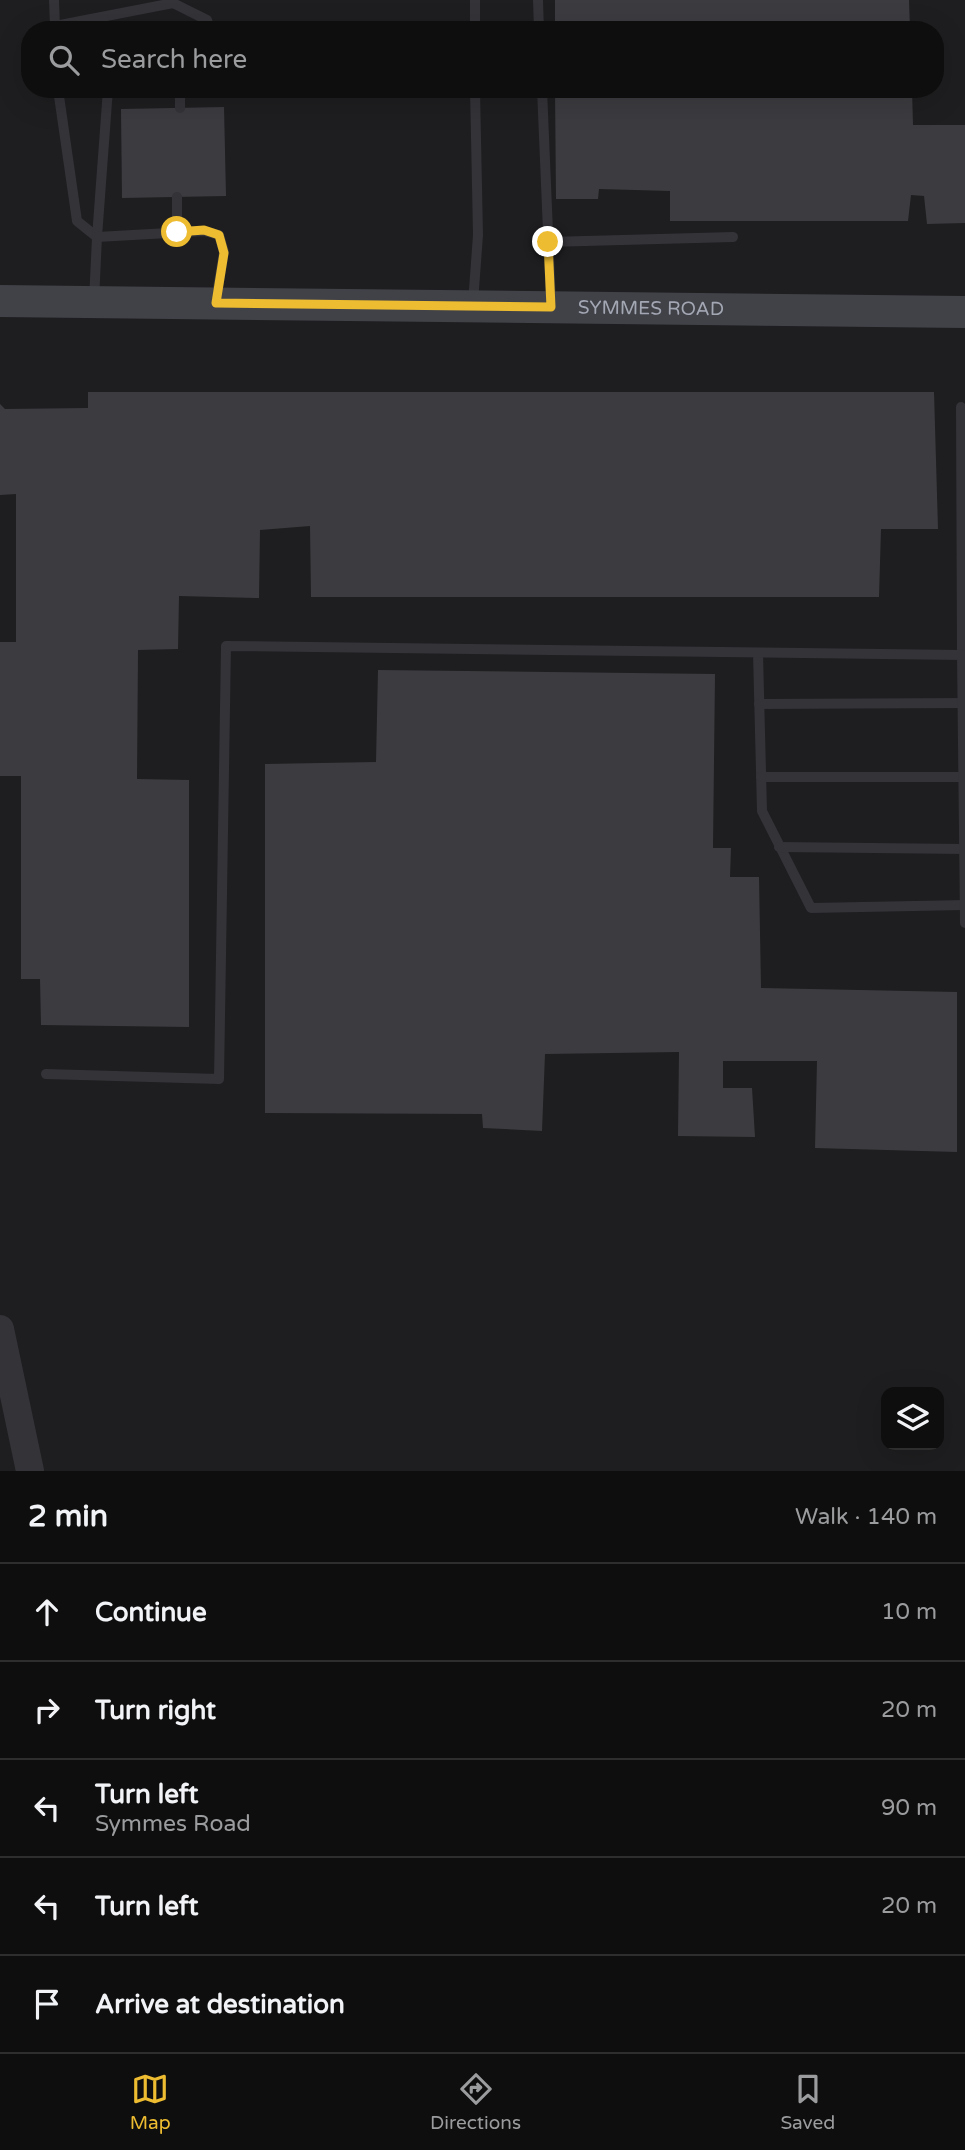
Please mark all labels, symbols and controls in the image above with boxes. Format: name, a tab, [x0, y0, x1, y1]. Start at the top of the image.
search box	[21, 21, 944, 98]
icon: search	[45, 41, 83, 79]
text: Search here	[101, 44, 247, 75]
route start	[161, 216, 192, 247]
route end	[532, 226, 563, 257]
street label: SYMMES ROAD	[578, 297, 724, 320]
map controls	[881, 1387, 944, 1450]
button: layers	[881, 1387, 944, 1450]
text: 2 min	[28, 1498, 108, 1535]
text: Walk · 140 m	[795, 1503, 937, 1531]
icon: ahead	[28, 1593, 66, 1631]
text: Continue	[95, 1597, 207, 1628]
text: 10 m	[881, 1598, 937, 1626]
icon: right	[28, 1691, 66, 1729]
text: Turn right	[95, 1695, 216, 1726]
text: 20 m	[881, 1696, 937, 1724]
text: Turn left	[95, 1779, 198, 1810]
icon: left	[28, 1789, 66, 1827]
text: 90 m	[881, 1794, 937, 1822]
text: Symmes Road	[95, 1810, 251, 1838]
icon: left	[28, 1887, 66, 1925]
text: Turn left	[95, 1891, 198, 1922]
text: 20 m	[881, 1892, 937, 1920]
icon: arrive	[28, 1985, 66, 2023]
text: Arrive at destination	[95, 1989, 345, 2020]
tab: Map	[130, 2070, 171, 2134]
tab: Directions	[430, 2070, 521, 2134]
tab: Saved	[780, 2070, 835, 2134]

